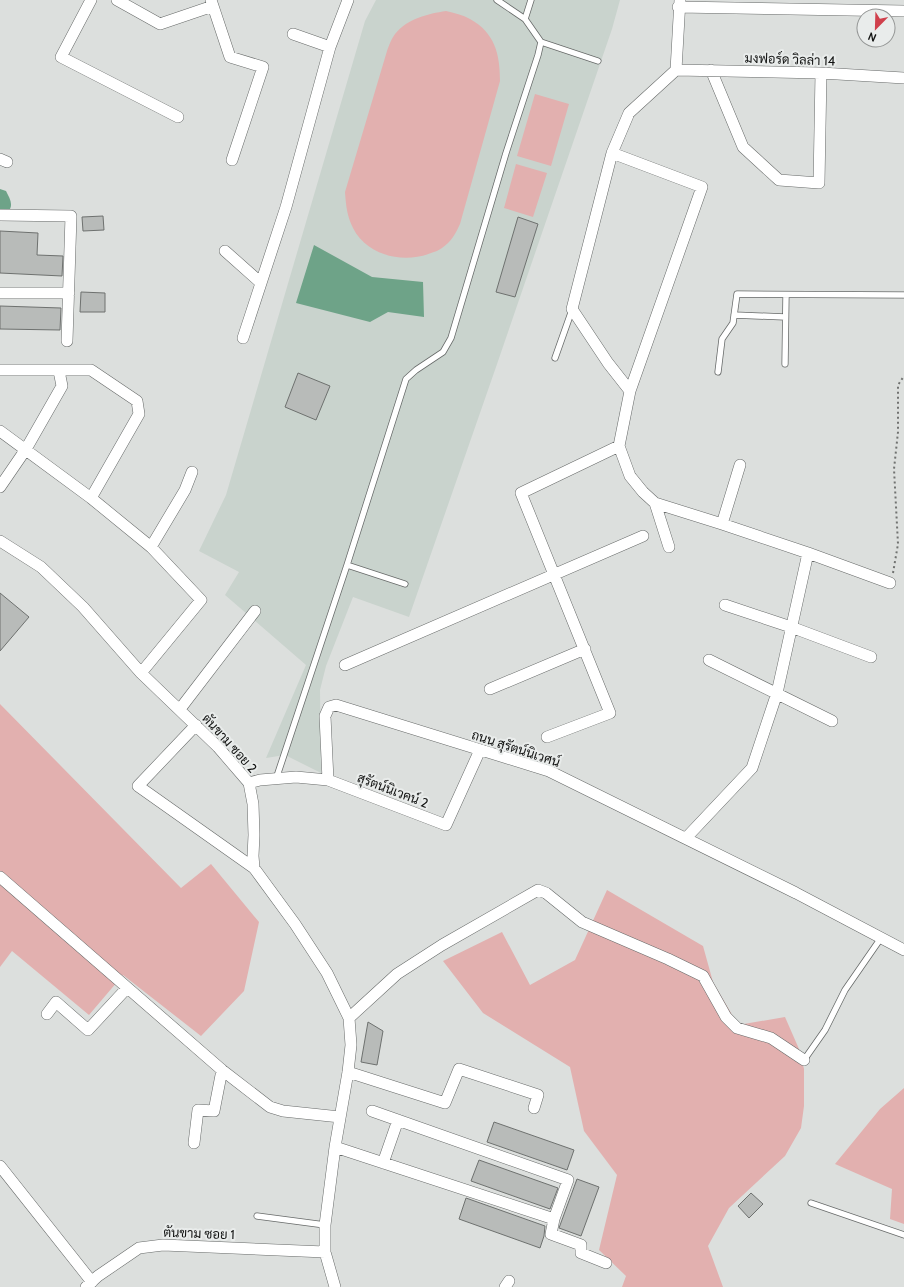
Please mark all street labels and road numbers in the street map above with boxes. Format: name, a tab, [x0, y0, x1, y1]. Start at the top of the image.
street label: มงฟอร์ด วิลล่า 14	[744, 48, 836, 69]
street label: ตันขาม ซอย 2	[199, 710, 261, 776]
street label: ถนน สุรัตน์นิเวศน์	[469, 725, 563, 772]
street label: สุรัตน์นิเวคน์ 2	[354, 768, 431, 813]
street label: ตันขาม ซอย 1	[163, 1224, 235, 1242]

